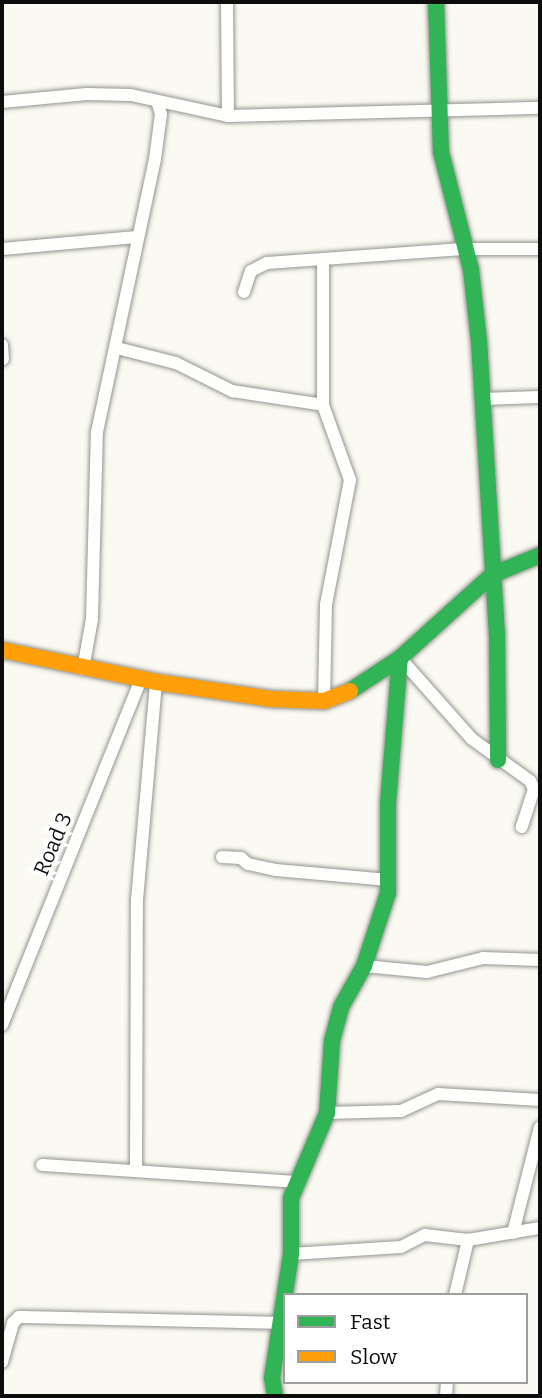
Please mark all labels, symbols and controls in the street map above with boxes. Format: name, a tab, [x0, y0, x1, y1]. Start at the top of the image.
street label: Road 3	[29, 809, 77, 879]
legend	[283, 1293, 528, 1384]
text: Fast	[350, 1309, 390, 1335]
text: Slow	[350, 1344, 397, 1370]

